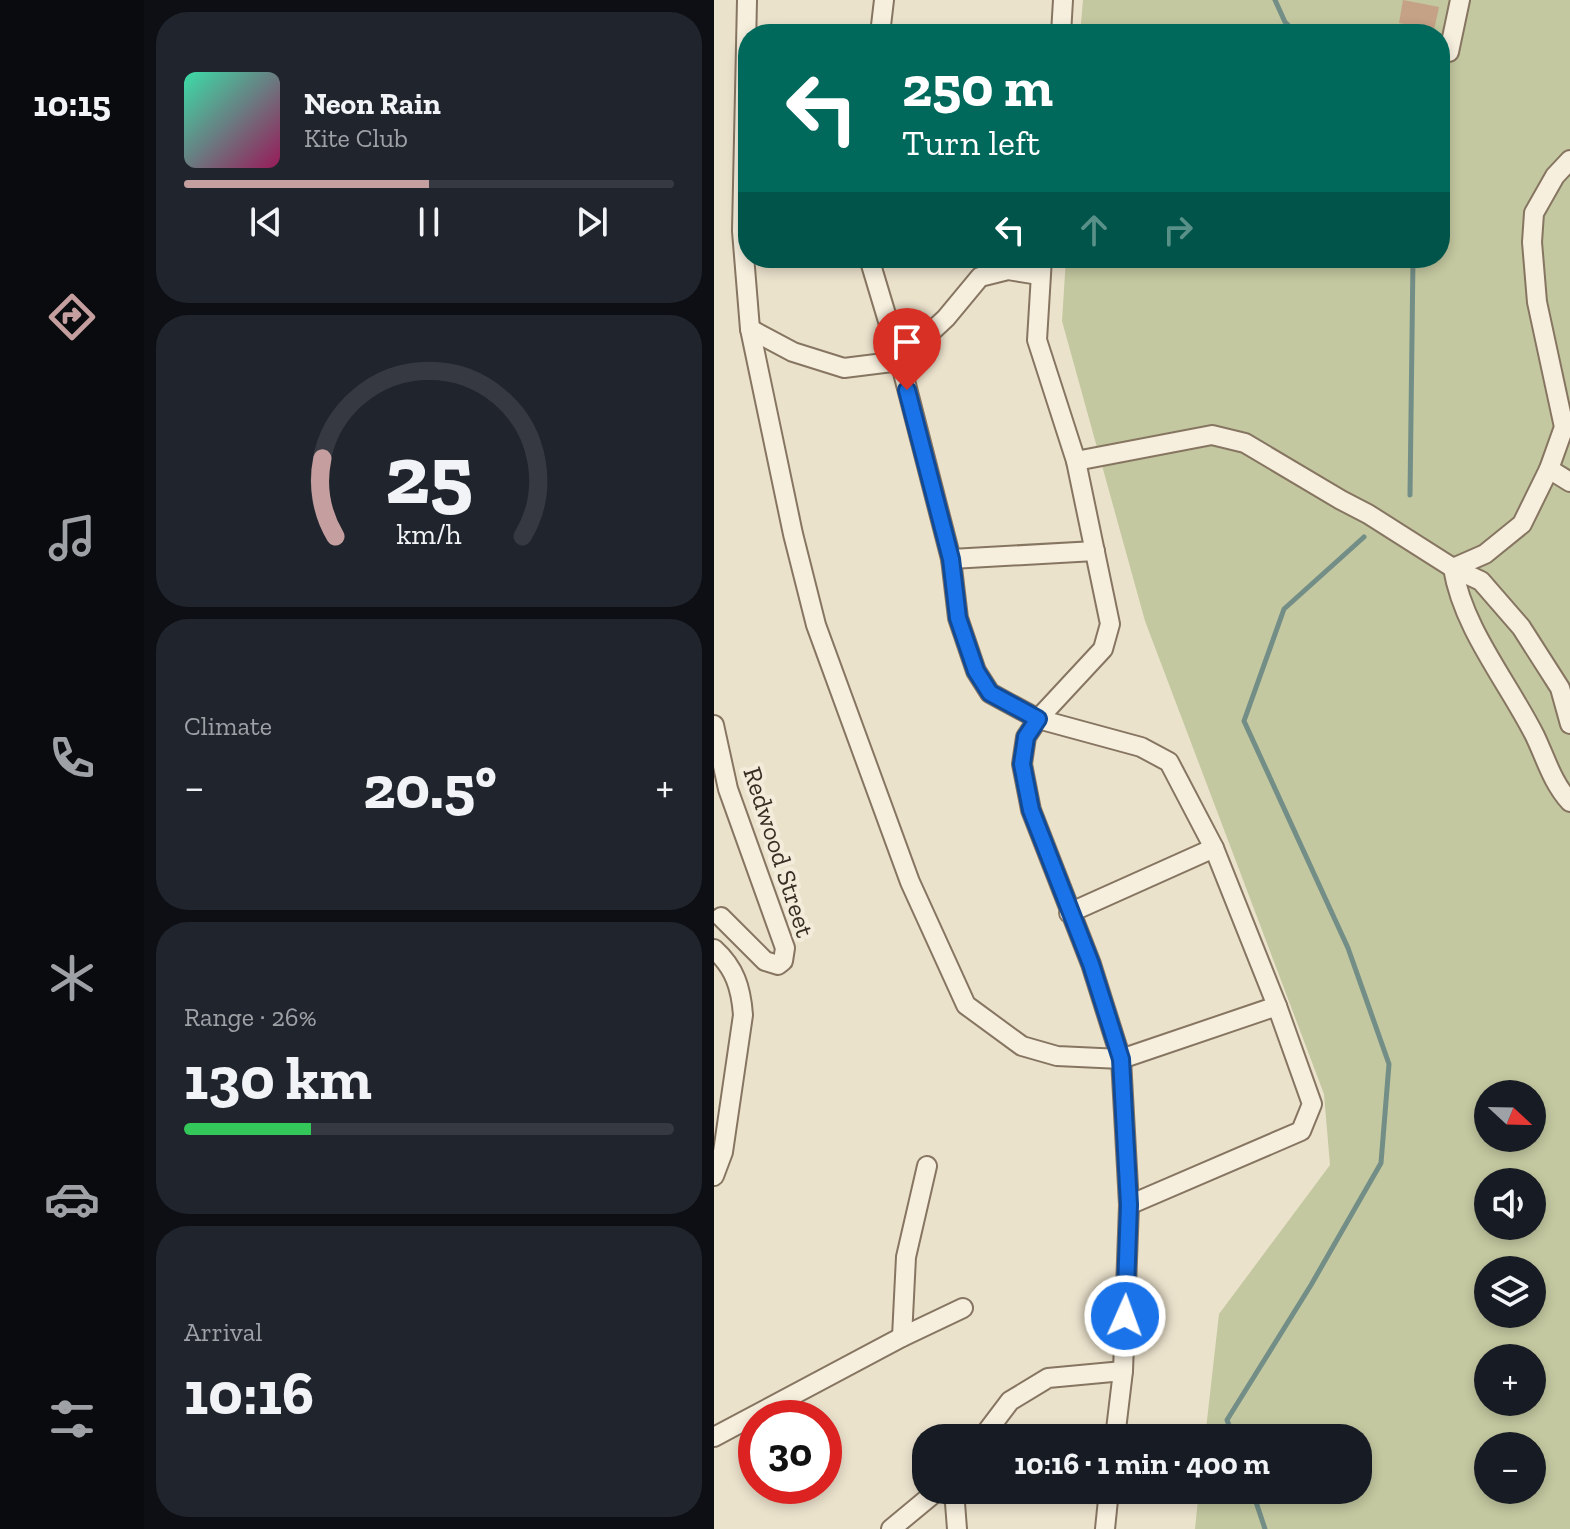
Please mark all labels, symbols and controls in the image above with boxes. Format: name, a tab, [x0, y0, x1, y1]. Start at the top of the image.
text: 250 m	[902, 53, 1053, 120]
icon: left	[770, 56, 874, 160]
text: 10:15	[33, 82, 111, 125]
text: Neon Rain	[304, 86, 441, 122]
text: Turn left	[902, 121, 1040, 164]
text: Kite Club	[304, 122, 408, 154]
icon: previous	[244, 200, 288, 244]
icon: pause	[407, 200, 451, 244]
icon: next	[570, 200, 614, 244]
icon: left	[988, 208, 1032, 252]
icon: ahead	[1072, 208, 1116, 252]
icon: right	[1156, 208, 1200, 252]
icon: directions	[44, 289, 100, 345]
pin	[873, 308, 941, 390]
icon: arrive	[885, 320, 929, 364]
text: 25	[385, 424, 473, 524]
icon: music	[44, 510, 100, 566]
text: km/h	[396, 517, 462, 551]
text: Climate	[184, 710, 272, 742]
icon: phone	[44, 730, 100, 786]
text: 20.5°	[363, 751, 497, 823]
text: −	[184, 760, 205, 813]
text: +	[655, 760, 674, 813]
street label: Redwood Street	[736, 763, 822, 941]
icon: climate	[44, 950, 100, 1006]
text: Range · 26%	[184, 1001, 317, 1033]
text: 130 km	[184, 1042, 372, 1114]
north arrow	[1474, 1080, 1546, 1152]
map controls	[1474, 1080, 1546, 1504]
button: sound	[1474, 1168, 1546, 1240]
icon: car	[44, 1171, 100, 1227]
button: layers	[1474, 1256, 1546, 1328]
position arrow	[1083, 1274, 1167, 1358]
text: Arrival	[184, 1316, 262, 1348]
button: +	[1474, 1344, 1546, 1416]
text: 10:16	[184, 1357, 314, 1429]
icon: filters	[44, 1391, 100, 1447]
speed limit sign: 30	[738, 1400, 842, 1504]
button: −	[1474, 1432, 1546, 1504]
text: 10:16 · 1 min · 400 m	[1014, 1446, 1270, 1482]

